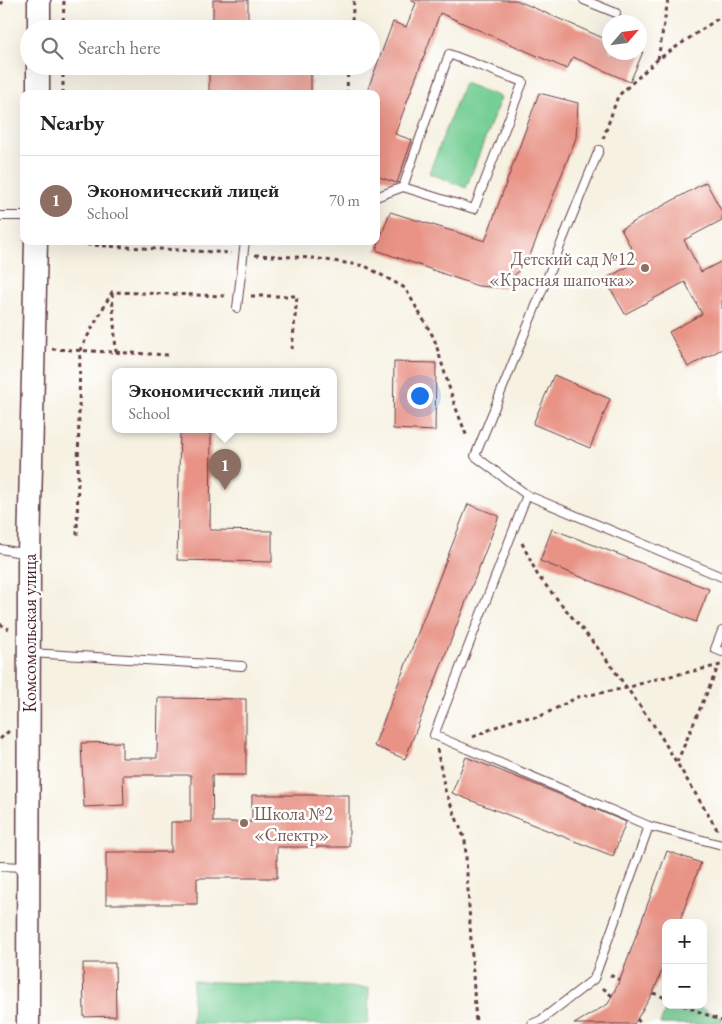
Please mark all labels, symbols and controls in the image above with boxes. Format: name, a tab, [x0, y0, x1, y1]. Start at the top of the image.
north arrow	[602, 15, 647, 60]
search box	[20, 20, 380, 75]
icon: search	[38, 34, 66, 62]
text: Search here	[78, 35, 160, 60]
text: Nearby	[40, 109, 104, 136]
text: Экономический лицей	[87, 178, 279, 203]
text: 1	[52, 190, 60, 211]
text: 70 m	[329, 190, 360, 211]
text: School	[87, 203, 129, 224]
place label: Детский сад №12 «Красная шапочка»	[489, 247, 635, 291]
marker: Детский сад №12 «Красная шапочка»	[639, 262, 651, 274]
popup	[112, 368, 337, 433]
text: Экономический лицей	[128, 378, 321, 403]
your location	[407, 383, 433, 409]
text: School	[128, 403, 170, 424]
pin: 1	[209, 449, 241, 490]
street label: Комсомольская улица	[18, 553, 41, 713]
place label: Школа №2 «Спектр»	[254, 802, 333, 846]
marker: Школа №2 «Спектр»	[238, 817, 250, 829]
map controls	[662, 919, 707, 1009]
button: +	[662, 919, 707, 964]
button: −	[662, 964, 707, 1009]

